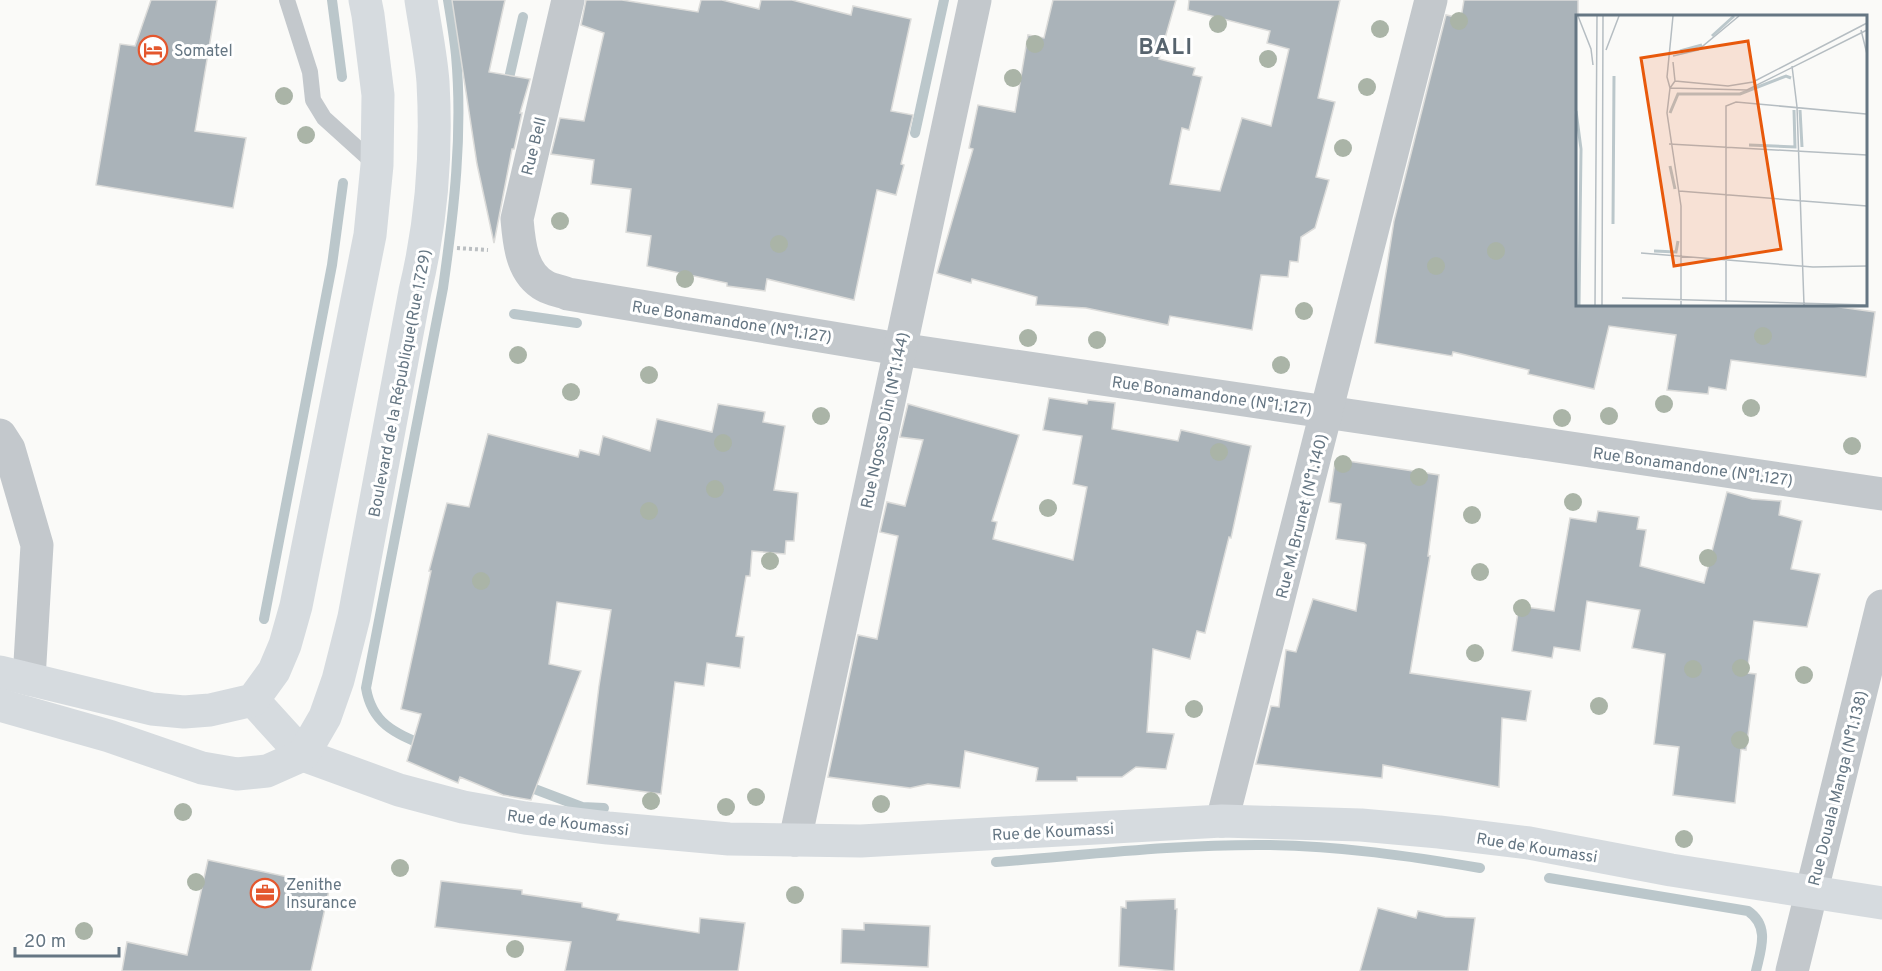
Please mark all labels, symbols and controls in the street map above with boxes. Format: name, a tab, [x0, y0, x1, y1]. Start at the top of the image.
inset map	[1576, 15, 1867, 306]
hotel icon: Somatel	[137, 34, 169, 66]
district label: BALI	[1138, 35, 1194, 62]
place label: Somatel	[174, 42, 233, 62]
street label: Rue Bell	[518, 115, 552, 178]
street label: Boulevard de la République(Rue 1.729)	[365, 248, 437, 519]
street label: Rue Bonamandone (N°1.127)	[630, 297, 833, 349]
street label: Rue Ngosso Din (N°1.144)	[857, 330, 914, 510]
street label: Rue Bonamandone (N°1.127)	[1110, 373, 1313, 421]
street label: Rue M. Brunet (N°1.140)	[1273, 432, 1333, 601]
street label: Rue Bonamandone (N°1.127)	[1591, 444, 1794, 492]
street label: Rue Douala Manga (N°1.138)	[1805, 689, 1873, 888]
street label: Rue de Koumassi	[506, 807, 630, 841]
street label: Rue de Koumassi	[991, 820, 1115, 846]
street label: Rue de Koumassi	[1475, 830, 1599, 868]
place label: Zenithe Insurance	[286, 876, 357, 914]
office icon: Zenithe Insurance	[249, 877, 281, 909]
scale bar	[15, 920, 118, 958]
text: 20 m	[24, 931, 66, 954]

